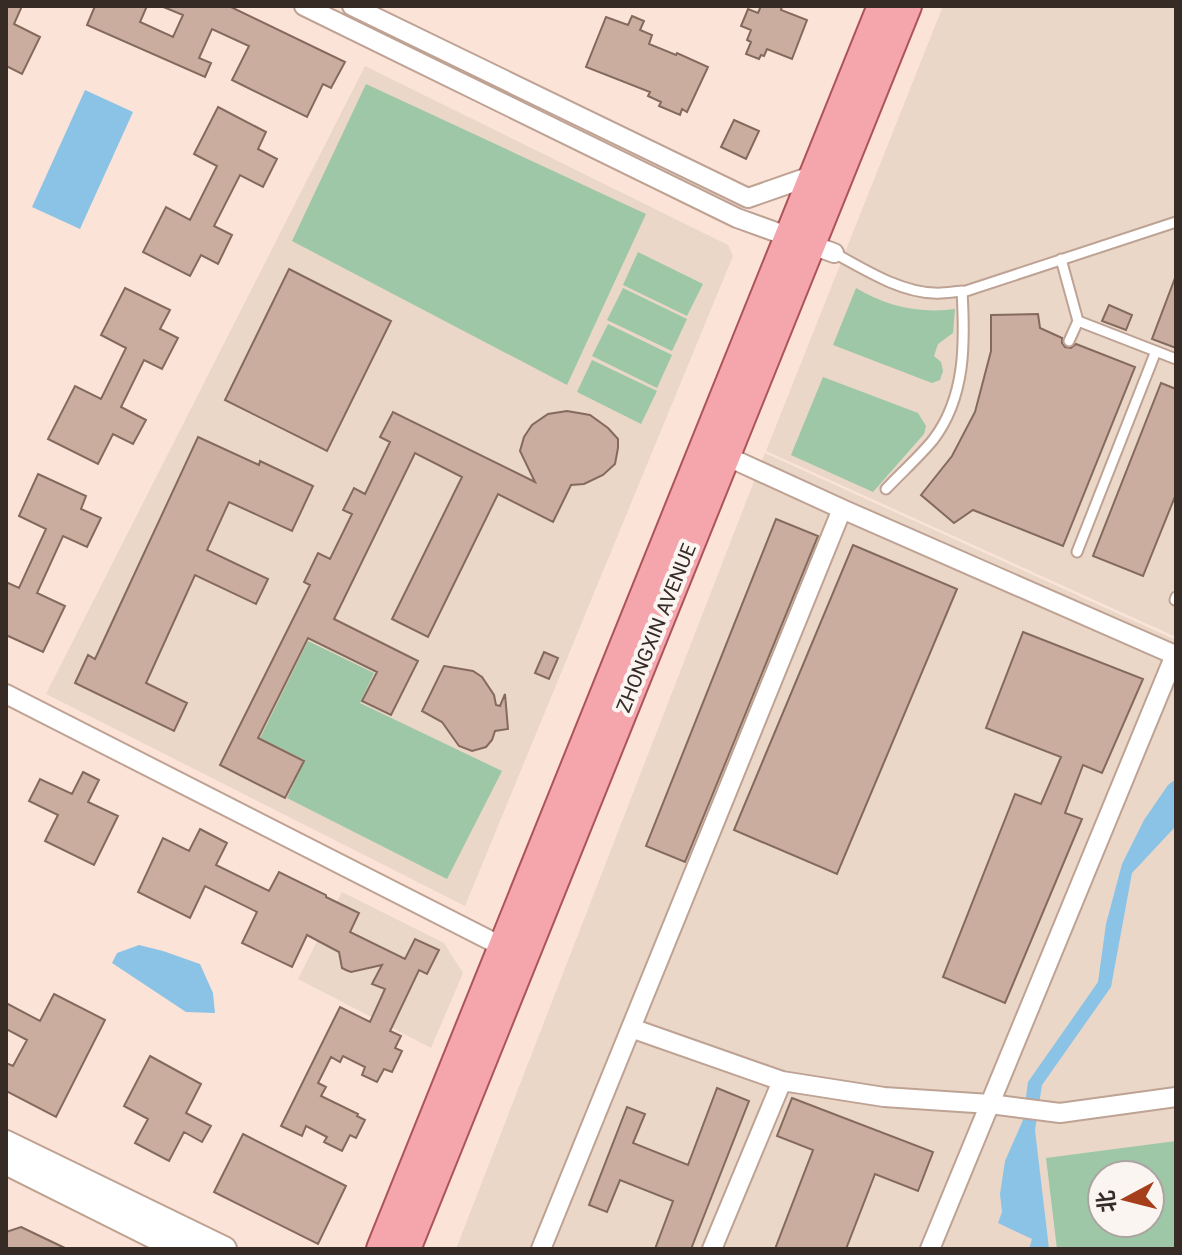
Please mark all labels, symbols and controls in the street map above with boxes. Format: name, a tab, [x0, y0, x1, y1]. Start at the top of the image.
street label: ZHONGXIN AVENUE	[611, 540, 701, 716]
north arrow	[1086, 1159, 1166, 1239]
text: 北	[1093, 1189, 1120, 1214]

